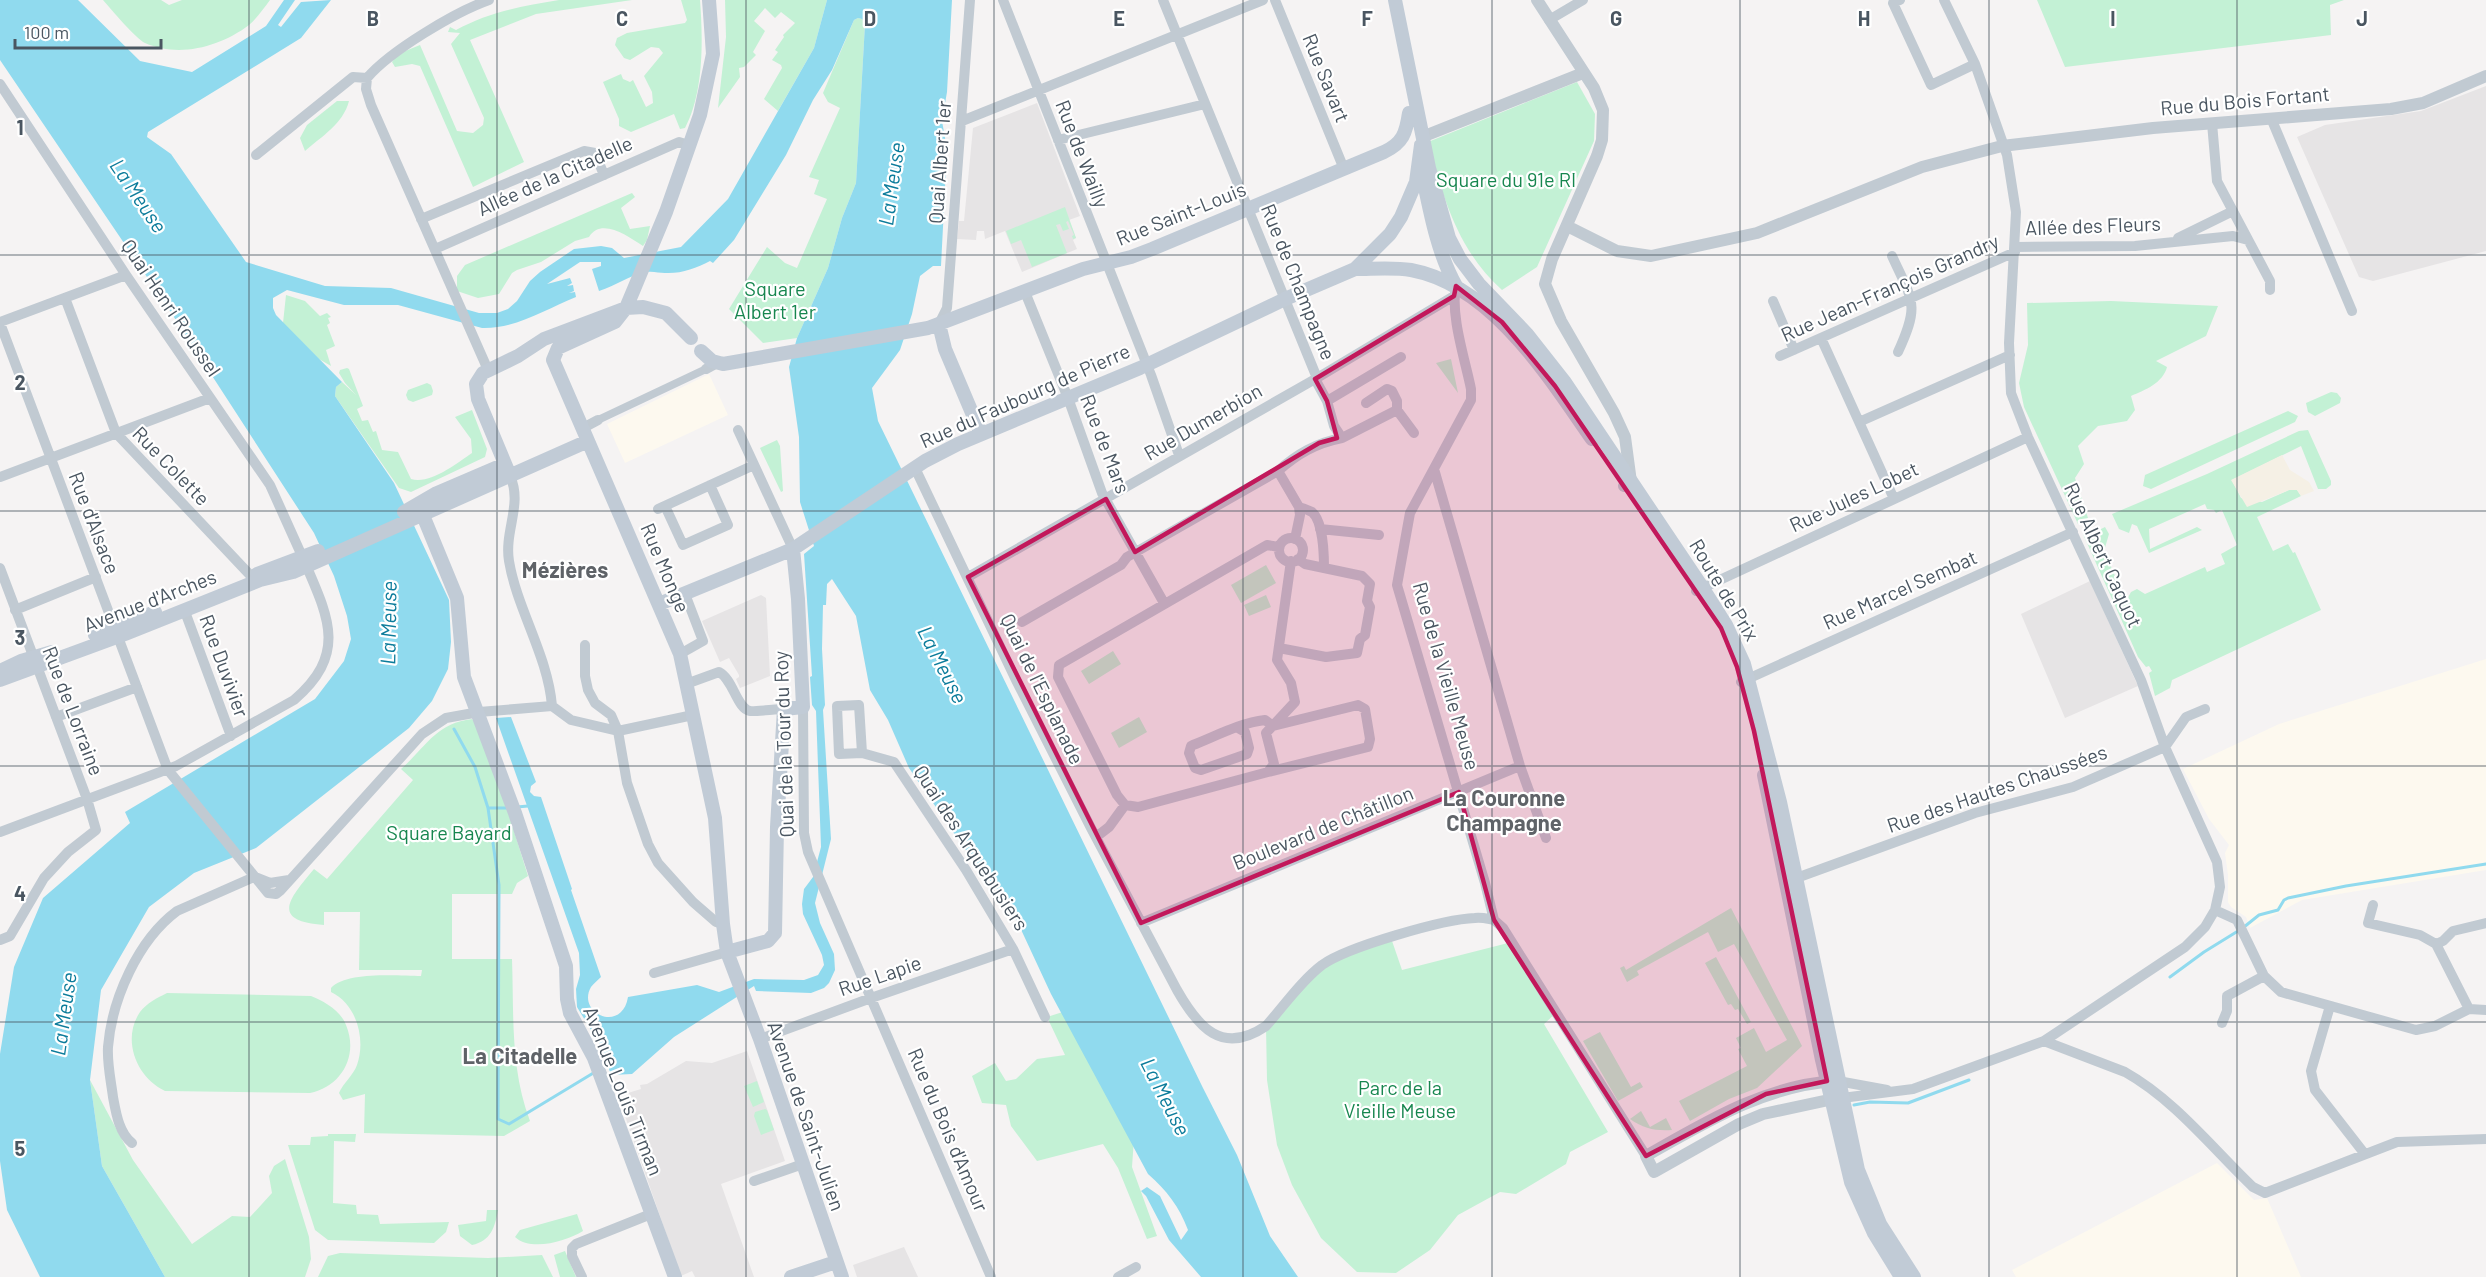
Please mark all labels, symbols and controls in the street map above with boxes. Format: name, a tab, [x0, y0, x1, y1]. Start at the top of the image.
text: B	[367, 6, 379, 30]
text: C	[616, 6, 628, 30]
text: D	[864, 6, 876, 30]
text: E	[1113, 6, 1125, 30]
text: F	[1361, 6, 1373, 30]
text: G	[1610, 6, 1622, 30]
text: H	[1858, 6, 1870, 30]
text: I	[2110, 6, 2116, 30]
text: J	[2356, 6, 2368, 30]
scale bar	[15, 12, 160, 50]
text: 100 m	[24, 21, 69, 43]
street label: Rue Savart	[1298, 30, 1356, 126]
street label: Rue du Bois Fortant	[2159, 81, 2331, 119]
street label: Rue de Wailly	[1051, 96, 1114, 211]
street label: Quai Albert 1er	[923, 99, 955, 224]
text: 1	[16, 115, 24, 139]
street label: Allée de la Citadelle	[473, 130, 636, 220]
water label: La Meuse	[872, 141, 909, 227]
water label: La Meuse	[105, 153, 173, 237]
park label: Square du 91e RI	[1436, 167, 1576, 191]
street label: Rue Saint-Louis	[1112, 176, 1249, 250]
street label: Rue de Champagne	[1257, 200, 1341, 363]
street label: Allée des Fleurs	[2025, 211, 2161, 239]
street label: Rue Jean-François Grandry	[1777, 228, 2002, 346]
street label: Quai Henri Roussel	[117, 234, 227, 381]
park label: Square Albert 1er	[734, 276, 816, 323]
street label: Rue du Faubourg de Pierre	[916, 338, 1133, 452]
text: 2	[14, 370, 26, 394]
street label: Rue Dumerbion	[1139, 378, 1266, 465]
street label: Rue de Mars	[1076, 391, 1136, 497]
street label: Rue Colette	[128, 421, 215, 510]
street label: Rue Jules Lobet	[1785, 456, 1922, 536]
street label: Rue d'Alsace	[64, 468, 125, 577]
street label: Rue Albert Caquot	[2060, 478, 2148, 631]
street label: Rue Monge	[636, 519, 696, 616]
street label: Route de Prix	[1685, 534, 1765, 645]
street label: Rue Marcel Sembat	[1819, 544, 1980, 634]
district label: Mézières	[522, 556, 608, 582]
street label: Avenue d'Arches	[80, 564, 219, 636]
street label: Rue de la Vieille Meuse	[1409, 579, 1485, 773]
water label: La Meuse	[374, 581, 401, 665]
street label: Quai de l'Esplanade	[996, 609, 1090, 768]
street label: Rue Duvivier	[195, 611, 255, 720]
water label: La Meuse	[913, 621, 973, 707]
text: 3	[15, 625, 25, 649]
street label: Rue de Lorraine	[38, 643, 110, 779]
street label: Quai de la Tour du Roy	[768, 650, 798, 838]
street label: Rue des Hautes Chaussées	[1883, 739, 2110, 837]
street label: Quai des Arquebusiers	[909, 760, 1034, 935]
street label: Boulevard de Châtillon	[1229, 780, 1416, 874]
district label: La Couronne Champagne	[1443, 784, 1565, 835]
park label: Square Bayard	[386, 820, 512, 844]
text: 4	[14, 881, 26, 905]
street label: Rue Lapie	[835, 950, 924, 1000]
water label: La Meuse	[44, 971, 81, 1057]
street label: Avenue Louis Tirman	[579, 1003, 669, 1179]
street label: Avenue de Saint-Julien	[763, 1018, 851, 1214]
district label: La Citadelle	[463, 1042, 577, 1068]
street label: Rue du Bois d'Amour	[904, 1044, 994, 1215]
water label: La Meuse	[1136, 1053, 1196, 1139]
park label: Parc de la Vieille Meuse	[1344, 1075, 1456, 1122]
text: 5	[15, 1136, 26, 1160]

